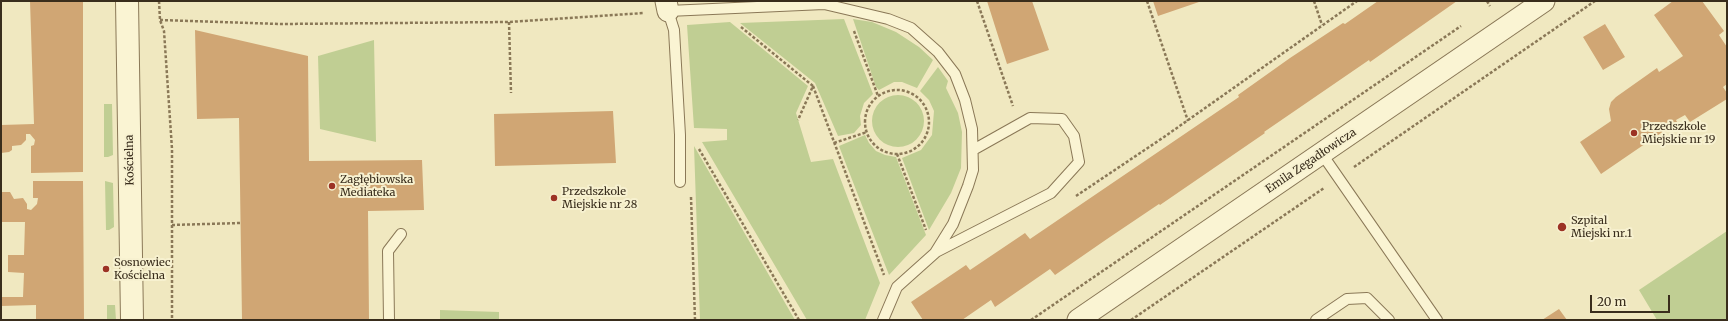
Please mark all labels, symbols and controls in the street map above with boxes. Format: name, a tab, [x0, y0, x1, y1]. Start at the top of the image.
place label: Przedszkole Miejskie nr 19	[1642, 120, 1715, 146]
street label: Emila Zegadłowicza	[1263, 126, 1359, 196]
marker: Przedszkole Miejskie nr 19	[1629, 128, 1639, 138]
street label: Kościelna	[123, 134, 137, 186]
place label: Zagłębiowska Mediateka	[340, 173, 413, 199]
marker: Zagłębiowska Mediateka	[327, 181, 337, 191]
place label: Przedszkole Miejskie nr 28	[562, 185, 637, 211]
marker: Przedszkole Miejskie nr 28	[549, 193, 559, 203]
place label: Szpital Miejski nr.1	[1571, 214, 1632, 240]
marker: Szpital Miejski nr.1	[1556, 221, 1568, 233]
place label: Sosnowiec Kościelna	[114, 256, 170, 282]
marker: Sosnowiec Kościelna	[101, 264, 111, 274]
scale bar	[1592, 287, 1672, 313]
text: 20 m	[1597, 294, 1626, 309]

